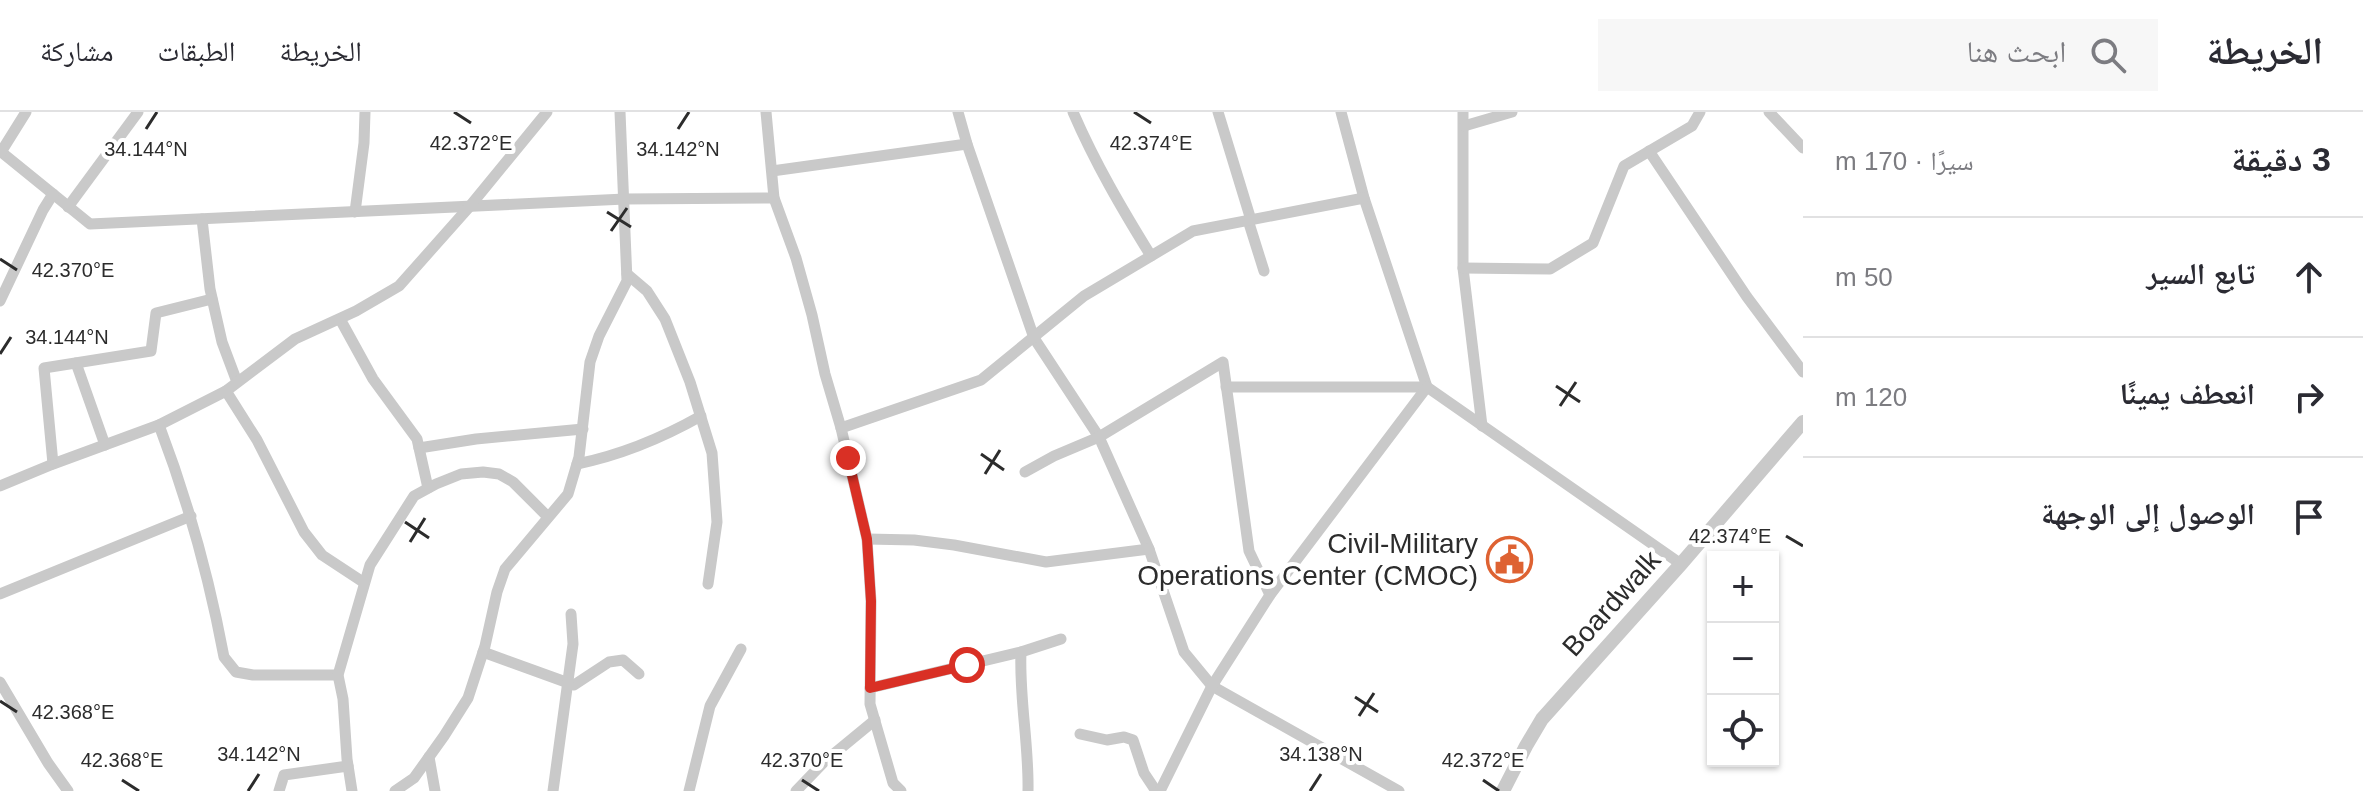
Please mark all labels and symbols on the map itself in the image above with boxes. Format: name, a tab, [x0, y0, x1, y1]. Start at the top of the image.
text: 42.372°E	[430, 132, 512, 154]
text: 42.374°E	[1110, 132, 1192, 154]
text: 34.144°N	[104, 138, 188, 160]
text: 34.142°N	[636, 138, 720, 160]
text: 42.370°E	[32, 259, 114, 281]
text: 34.144°N	[25, 326, 109, 348]
route end	[830, 440, 866, 476]
text: 42.374°E	[1689, 525, 1771, 547]
place label: Civil-Military Operations Center (CMOC)	[1137, 528, 1478, 591]
public building icon: Civil-Military Operations Center (CMOC)	[1485, 535, 1533, 583]
street label: Boardwalk	[1556, 544, 1667, 662]
route start	[949, 647, 985, 683]
text: 42.368°E	[32, 701, 114, 723]
text: 34.142°N	[217, 743, 301, 765]
text: 34.138°N	[1279, 743, 1363, 765]
text: 42.368°E	[81, 749, 163, 771]
text: 42.370°E	[761, 749, 843, 771]
text: 42.372°E	[1442, 749, 1524, 771]

